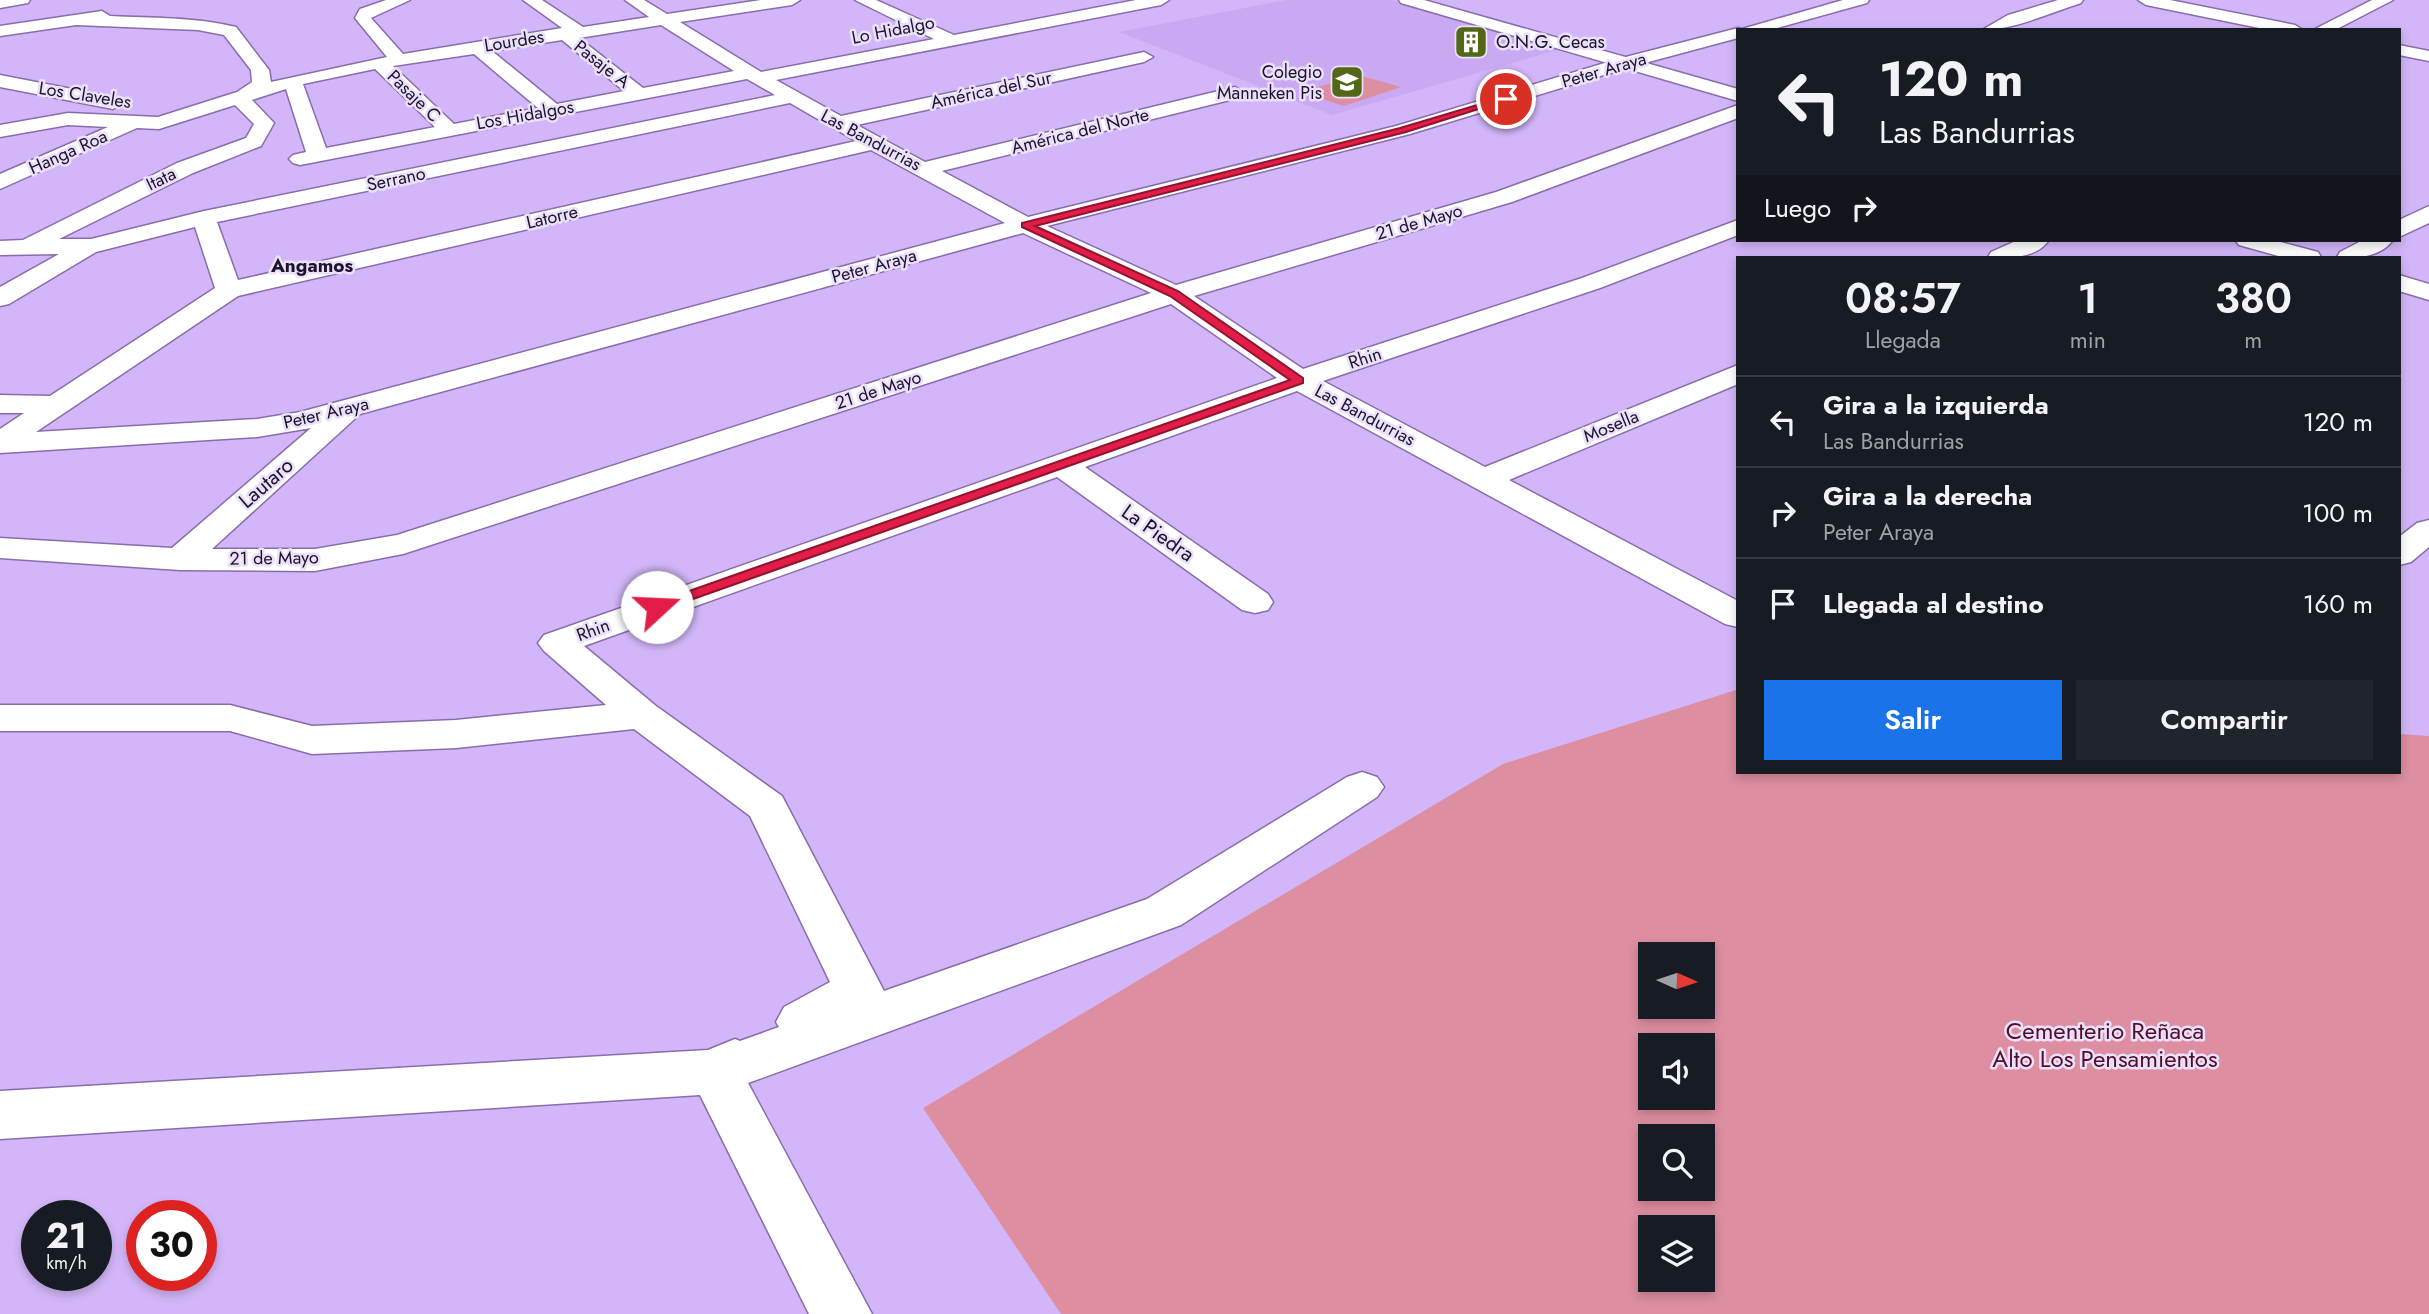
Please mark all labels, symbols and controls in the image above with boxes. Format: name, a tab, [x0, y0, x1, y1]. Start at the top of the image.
street label: Lo Hidalgo	[849, 9, 937, 51]
street label: Lourdes	[482, 23, 546, 59]
building icon: O.N.G. Cecas	[1452, 23, 1490, 61]
place label: O.N.G. Cecas	[1496, 29, 1605, 55]
street label: Pasaje A	[568, 34, 636, 94]
text: 120 m	[1879, 44, 2023, 114]
street label: Peter Araya	[1559, 46, 1649, 94]
icon: left	[1764, 56, 1855, 147]
place label: Colegio Manneken Pis	[1217, 59, 1322, 106]
school or university icon: Colegio Manneken Pis	[1328, 63, 1366, 101]
street label: Pasaje C	[381, 64, 447, 128]
street label: América del Sur	[928, 64, 1055, 116]
pin	[1476, 69, 1536, 129]
street label: Los Claveles	[37, 75, 133, 115]
icon: arrive	[1487, 80, 1525, 118]
street label: Los Hidalgos	[474, 94, 576, 136]
street label: América del Norte	[1008, 101, 1152, 161]
street label: Las Bandurrias	[816, 103, 926, 177]
text: Las Bandurrias	[1879, 109, 2075, 155]
street label: Hanga Roa	[24, 123, 112, 181]
street label: Serrano	[364, 160, 428, 198]
street label: Itata	[142, 161, 180, 197]
text: Luego	[1764, 189, 1831, 227]
icon: right	[1845, 189, 1883, 227]
street label: 21 de Mayo	[1372, 197, 1466, 247]
street label: Latorre	[524, 198, 580, 236]
street label: Peter Araya	[829, 242, 919, 290]
district label: Angamos	[270, 252, 353, 279]
text: 08:57	[1845, 268, 1961, 329]
text: 1	[2077, 268, 2098, 329]
text: 380	[2215, 268, 2292, 329]
text: Llegada	[1865, 323, 1941, 357]
text: min	[2070, 323, 2106, 357]
text: m	[2244, 323, 2262, 357]
street label: Rhin	[1345, 340, 1385, 376]
street label: 21 de Mayo	[832, 364, 925, 416]
street label: Las Bandurrias	[1310, 378, 1420, 452]
text: Gira a la izquierda	[1823, 386, 2049, 424]
street label: Peter Araya	[281, 391, 371, 435]
street label: Mosella	[1579, 403, 1643, 449]
icon: left	[1764, 403, 1802, 441]
text: 120 m	[2303, 403, 2373, 441]
text: Las Bandurrias	[1823, 424, 1964, 458]
street label: Lautaro	[232, 451, 300, 515]
text: Gira a la derecha	[1823, 477, 2032, 515]
icon: right	[1764, 494, 1802, 532]
text: 100 m	[2302, 494, 2373, 532]
street label: La Piedra	[1115, 497, 1201, 569]
text: Peter Araya	[1823, 515, 1934, 549]
street label: 21 de Mayo	[229, 544, 319, 572]
position arrow	[620, 570, 694, 644]
icon: arrive	[1764, 585, 1802, 623]
text: Llegada al destino	[1823, 585, 2044, 623]
text: 160 m	[2303, 585, 2373, 623]
street label: Rhin	[573, 612, 613, 648]
button: Salir	[1764, 680, 2062, 760]
button: Compartir	[2076, 680, 2373, 760]
north arrow	[1638, 942, 1715, 1018]
map controls	[1638, 942, 1715, 1292]
park label: Cementerio Reñaca Alto Los Pensamientos	[1992, 1013, 2218, 1076]
button: sound	[1638, 1033, 1715, 1110]
button: search	[1638, 1124, 1715, 1201]
speed limit sign: 30	[126, 1200, 217, 1291]
text: 21	[46, 1211, 87, 1261]
button: layers	[1638, 1215, 1715, 1292]
text: km/h	[46, 1250, 87, 1276]

